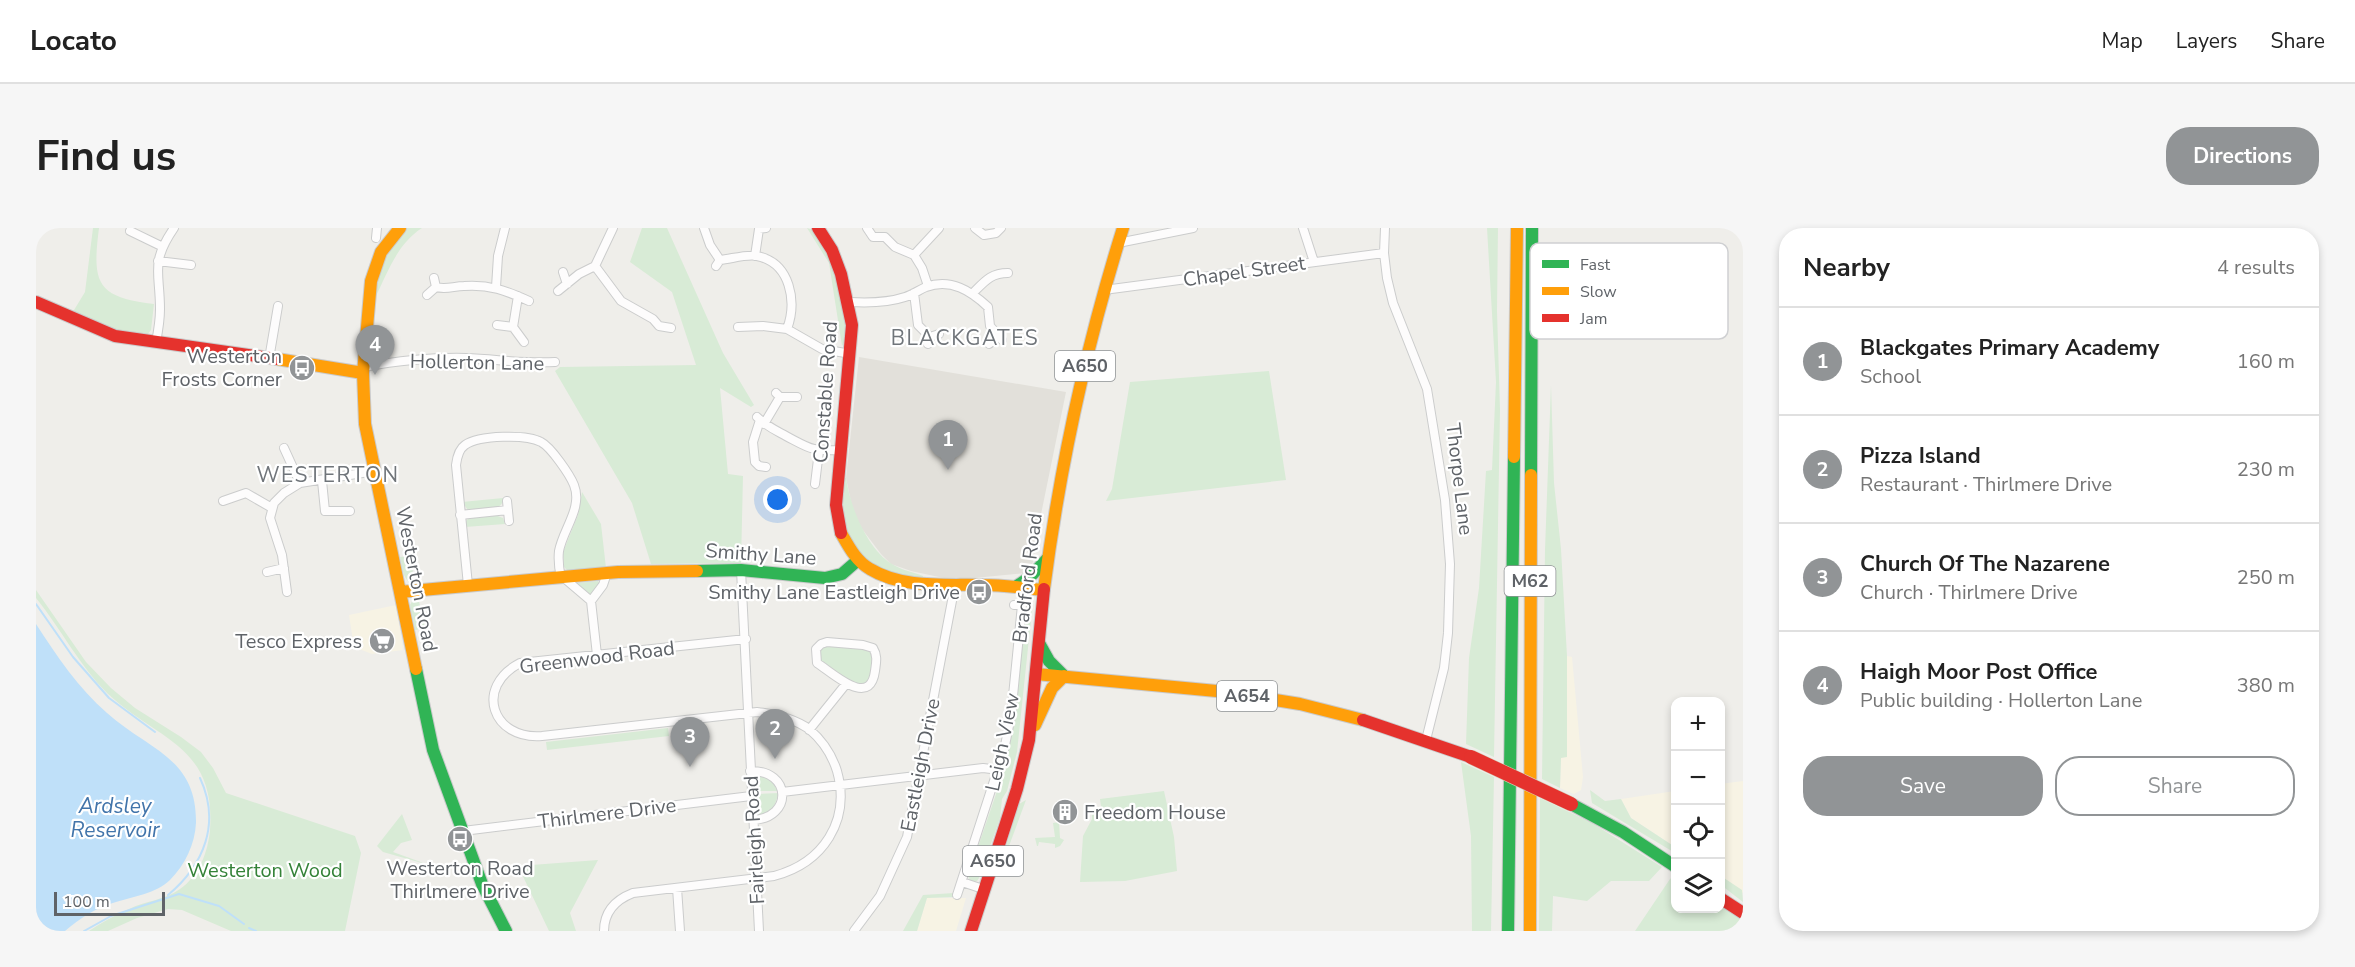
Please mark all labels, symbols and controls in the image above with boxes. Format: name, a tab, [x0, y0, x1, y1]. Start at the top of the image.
text: Locato	[30, 22, 117, 60]
text: Map	[2101, 27, 2143, 55]
text: Layers	[2176, 27, 2237, 55]
text: Share	[2270, 27, 2325, 55]
button: Directions	[2166, 127, 2319, 185]
text: Find us	[36, 128, 176, 185]
legend	[1530, 243, 1728, 339]
street label: Chapel Street	[1181, 249, 1308, 293]
text: Nearby	[1803, 250, 1890, 285]
text: Fast	[1580, 254, 1611, 276]
text: 4 results	[2217, 254, 2295, 281]
text: Slow	[1580, 281, 1617, 303]
text: Jam	[1579, 308, 1607, 330]
street label: Constable Road	[807, 320, 844, 464]
district label: BLACKGATES	[891, 324, 1039, 352]
pin: 4	[356, 326, 394, 375]
text: Blackgates Primary Academy	[1860, 333, 2159, 363]
place label: Westerton Frosts Corner	[162, 343, 282, 393]
street label: Hollerton Lane	[410, 348, 544, 377]
text: 1	[1817, 348, 1829, 375]
text: 160 m	[2237, 348, 2295, 375]
road number: A650	[1055, 351, 1115, 381]
bus stop icon: Westerton Frosts Corner	[287, 353, 317, 383]
text: School	[1860, 363, 1921, 390]
pin: 1	[928, 420, 968, 470]
street label: Thorpe Lane	[1439, 422, 1480, 537]
text: Pizza Island	[1860, 441, 1981, 471]
text: 2	[1817, 456, 1829, 483]
text: 230 m	[2237, 456, 2295, 483]
district label: WESTERTON	[256, 461, 400, 489]
text: Restaurant · Thirlmere Drive	[1860, 471, 2112, 498]
your location	[763, 485, 792, 514]
street label: Westerton Road	[389, 504, 444, 654]
street label: Bradford Road	[1006, 512, 1049, 645]
street label: Smithy Lane	[705, 537, 817, 572]
text: Church Of The Nazarene	[1860, 549, 2110, 579]
text: 3	[1817, 564, 1829, 591]
text: 250 m	[2237, 564, 2295, 591]
road number: M62	[1504, 566, 1556, 596]
bus stop icon: Smithy Lane Eastleigh Drive	[964, 577, 994, 607]
place label: Smithy Lane Eastleigh Drive	[708, 579, 960, 606]
text: Church · Thirlmere Drive	[1860, 579, 2078, 606]
supermarket icon: Tesco Express	[367, 626, 397, 656]
place label: Tesco Express	[235, 628, 362, 655]
street label: Greenwood Road	[518, 635, 676, 680]
text: Haigh Moor Post Office	[1860, 657, 2098, 687]
text: 4	[1817, 672, 1829, 699]
text: 380 m	[2237, 672, 2295, 699]
road number: A654	[1217, 681, 1277, 711]
text: Public building · Hollerton Lane	[1860, 687, 2142, 714]
street label: Leigh View	[979, 690, 1026, 794]
street label: Eastleigh Drive	[894, 696, 947, 834]
map controls	[1671, 697, 1725, 913]
button: +	[1671, 697, 1725, 751]
pin: 2	[756, 710, 794, 759]
pin: 3	[670, 718, 710, 767]
button: −	[1671, 751, 1725, 805]
button: Save	[1803, 756, 2043, 816]
button: Share	[2055, 756, 2295, 816]
street label: Fairleigh Road	[738, 775, 771, 905]
water label: Ardsley Reservoir	[70, 792, 160, 844]
street label: Thirlmere Drive	[536, 792, 678, 835]
building icon: Freedom House	[1050, 797, 1080, 827]
place label: Freedom House	[1084, 799, 1226, 826]
button: locate	[1671, 805, 1725, 859]
bus stop icon: Westerton Road Thirlmere Drive	[445, 824, 475, 854]
road number: A650	[963, 846, 1023, 876]
place label: Westerton Road Thirlmere Drive	[386, 855, 534, 905]
park label: Westerton Wood	[187, 857, 343, 884]
button: layers	[1671, 859, 1725, 913]
scale bar	[54, 889, 165, 916]
text: 100 m	[63, 891, 110, 913]

